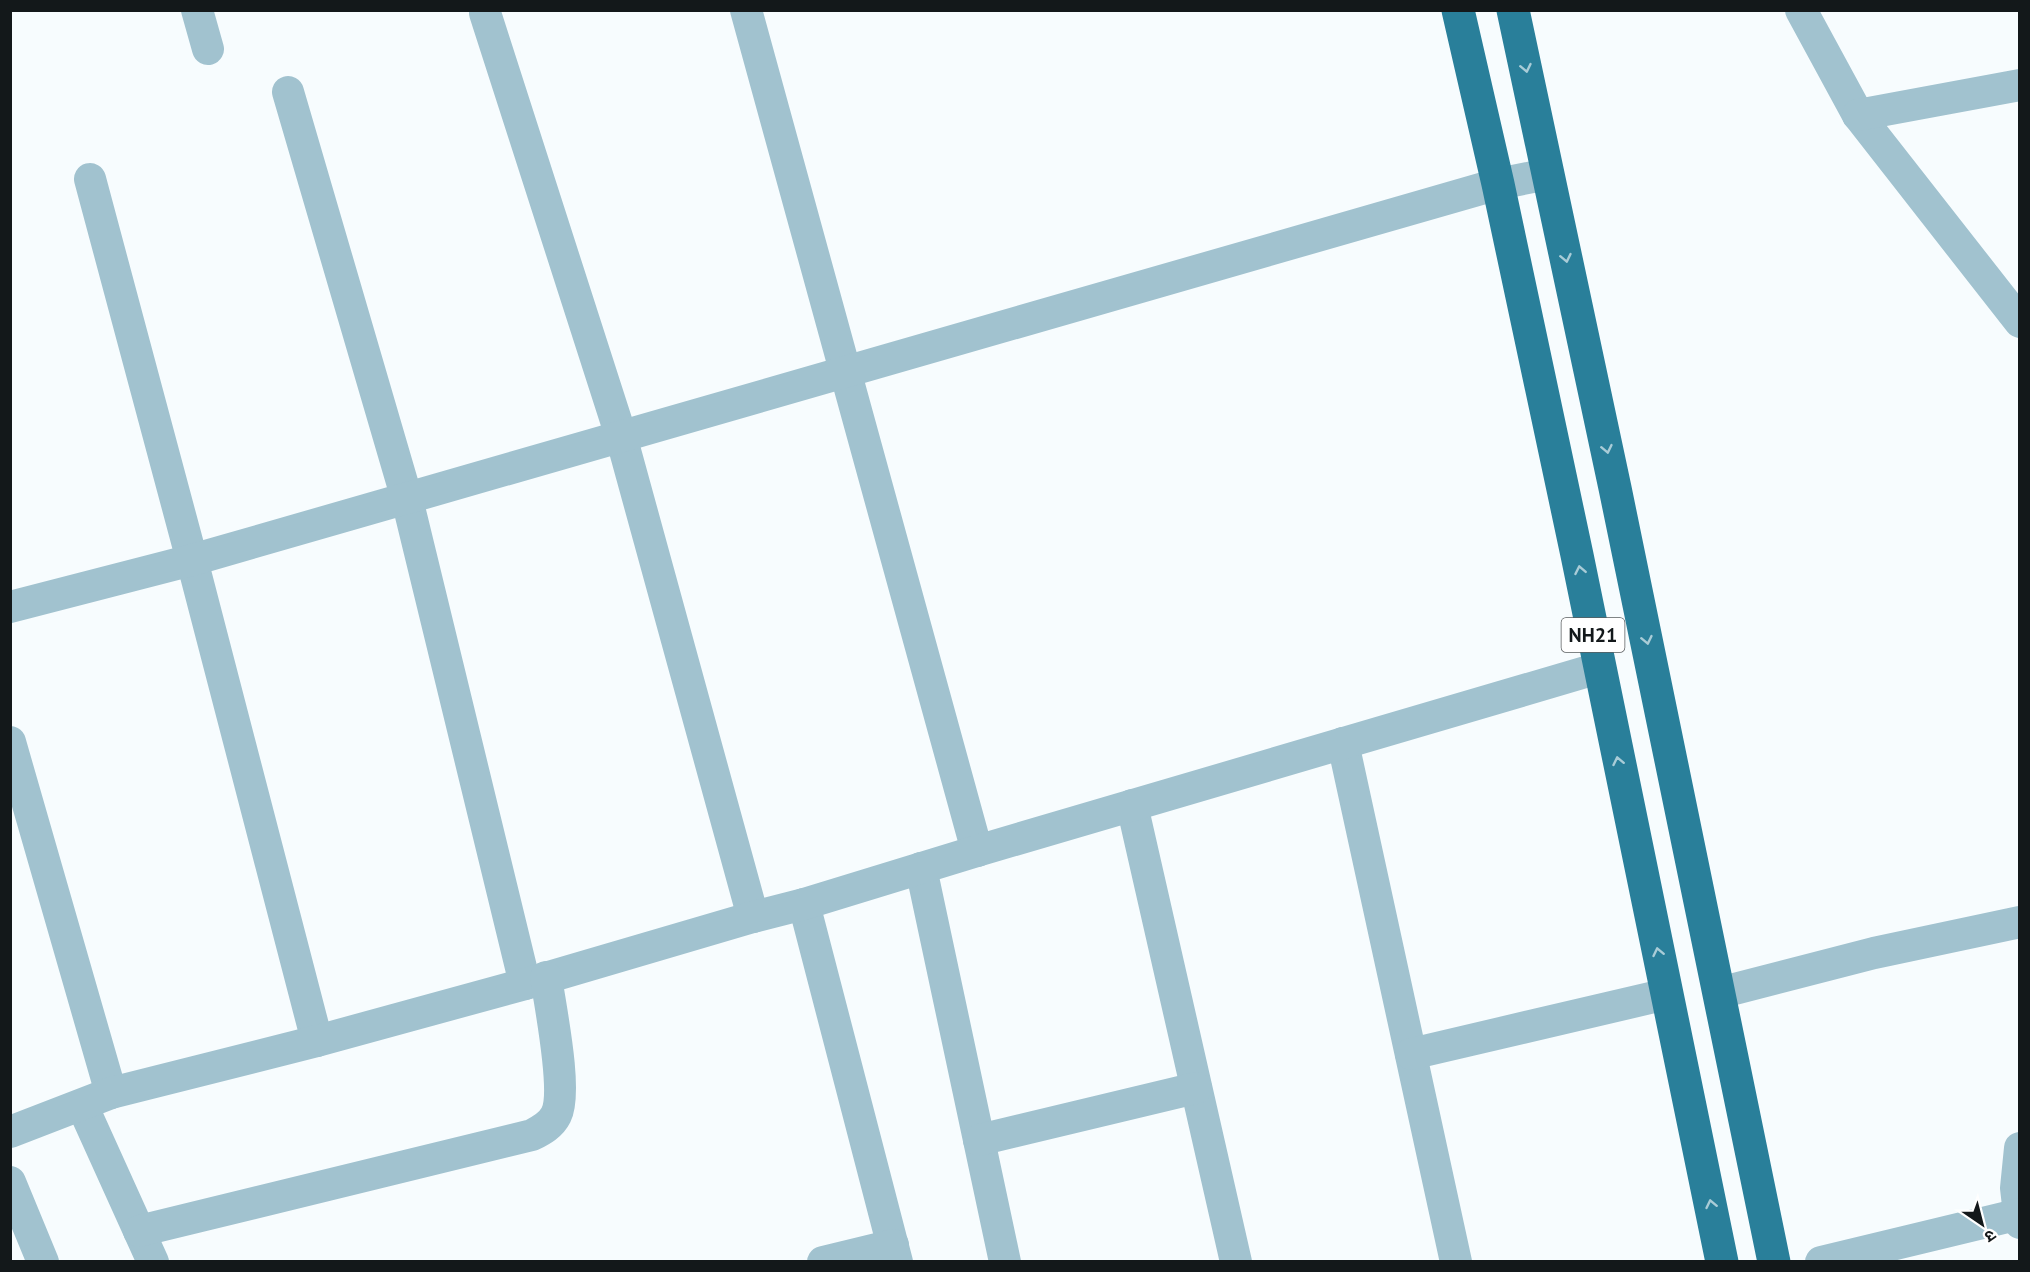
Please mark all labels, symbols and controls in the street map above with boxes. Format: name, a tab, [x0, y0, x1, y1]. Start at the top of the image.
one-way arrow	[1518, 62, 1531, 72]
one-way arrow	[1559, 253, 1572, 263]
one-way arrow	[1600, 444, 1613, 454]
one-way arrow	[1574, 565, 1587, 575]
road number: NH21	[1562, 618, 1624, 652]
one-way arrow	[1639, 635, 1652, 645]
one-way arrow	[1613, 756, 1626, 766]
one-way arrow	[1653, 947, 1666, 957]
north arrow	[1952, 1194, 2012, 1254]
one-way arrow	[1705, 1199, 1718, 1209]
text: उ	[1981, 1225, 2000, 1248]

